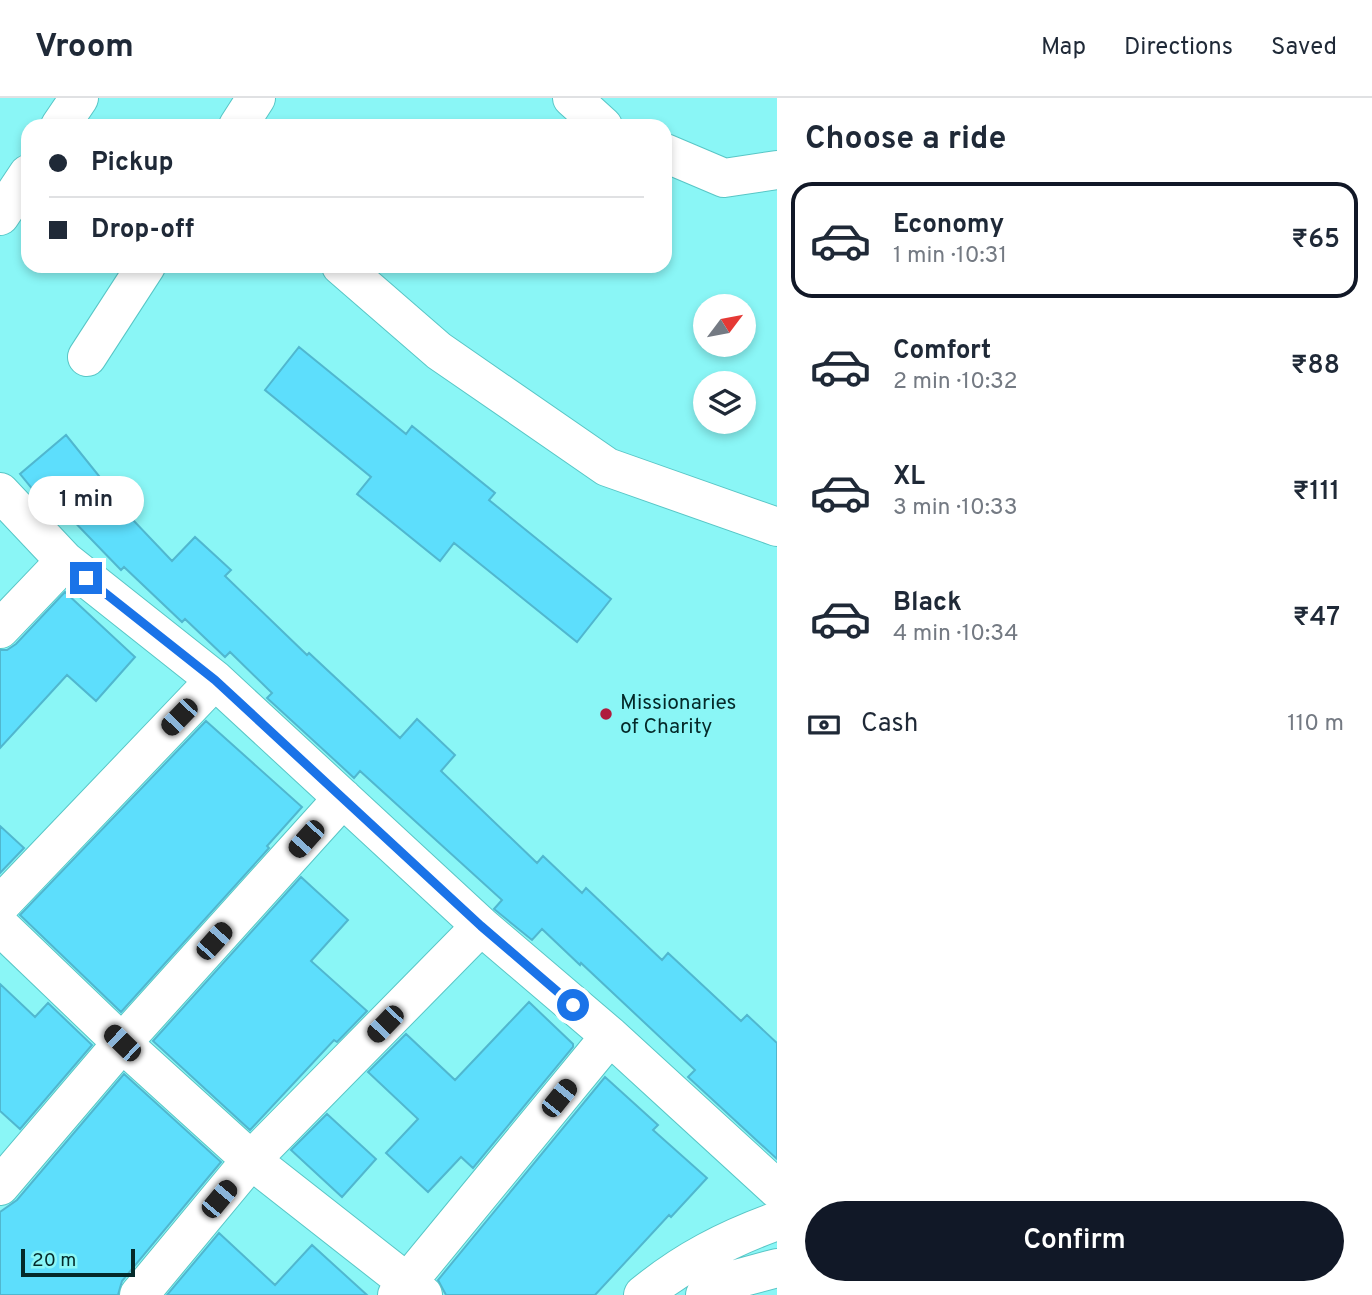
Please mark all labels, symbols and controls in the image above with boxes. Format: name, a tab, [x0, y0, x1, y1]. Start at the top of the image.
text: Vroom	[35, 27, 134, 69]
text: Map	[1041, 33, 1086, 63]
text: Directions	[1124, 33, 1233, 63]
text: Saved	[1271, 33, 1337, 63]
text: Choose a ride	[805, 120, 1006, 160]
text: Pickup	[91, 147, 174, 180]
icon: car	[809, 209, 872, 272]
text: Economy	[893, 209, 1004, 242]
text: Drop-off	[91, 214, 194, 247]
text: ₹65	[1291, 224, 1340, 257]
text: 1 min · 10:31	[893, 242, 1007, 271]
north arrow	[693, 294, 756, 357]
map controls	[693, 294, 756, 434]
icon: car	[809, 335, 872, 398]
text: Comfort	[893, 335, 991, 368]
text: ₹88	[1291, 350, 1340, 383]
text: 2 min · 10:32	[893, 368, 1018, 397]
button: layers	[693, 371, 756, 434]
icon: car	[809, 461, 872, 524]
text: XL	[893, 461, 925, 494]
callout: 1 min	[28, 476, 144, 526]
text: ₹111	[1293, 476, 1340, 509]
text: 1 min	[59, 486, 113, 515]
text: 3 min · 10:33	[893, 494, 1018, 523]
route end	[70, 562, 102, 594]
icon: car	[809, 587, 872, 650]
text: Black	[893, 587, 962, 620]
text: ₹47	[1293, 602, 1340, 635]
text: 4 min · 10:34	[893, 620, 1018, 649]
place label: Missionaries of Charity	[620, 690, 736, 741]
car	[157, 695, 202, 739]
marker: Missionaries of Charity	[598, 706, 614, 722]
icon: cash	[805, 706, 843, 744]
text: Cash	[861, 708, 918, 741]
text: 110 m	[1287, 710, 1344, 739]
car	[285, 816, 328, 862]
car	[193, 918, 236, 964]
route start	[557, 989, 589, 1021]
car	[363, 1002, 408, 1046]
car	[100, 1021, 145, 1065]
car	[538, 1075, 581, 1121]
car	[198, 1176, 241, 1222]
button: Confirm	[805, 1201, 1344, 1281]
scale bar	[21, 1246, 135, 1278]
text: 20 m	[32, 1249, 76, 1273]

